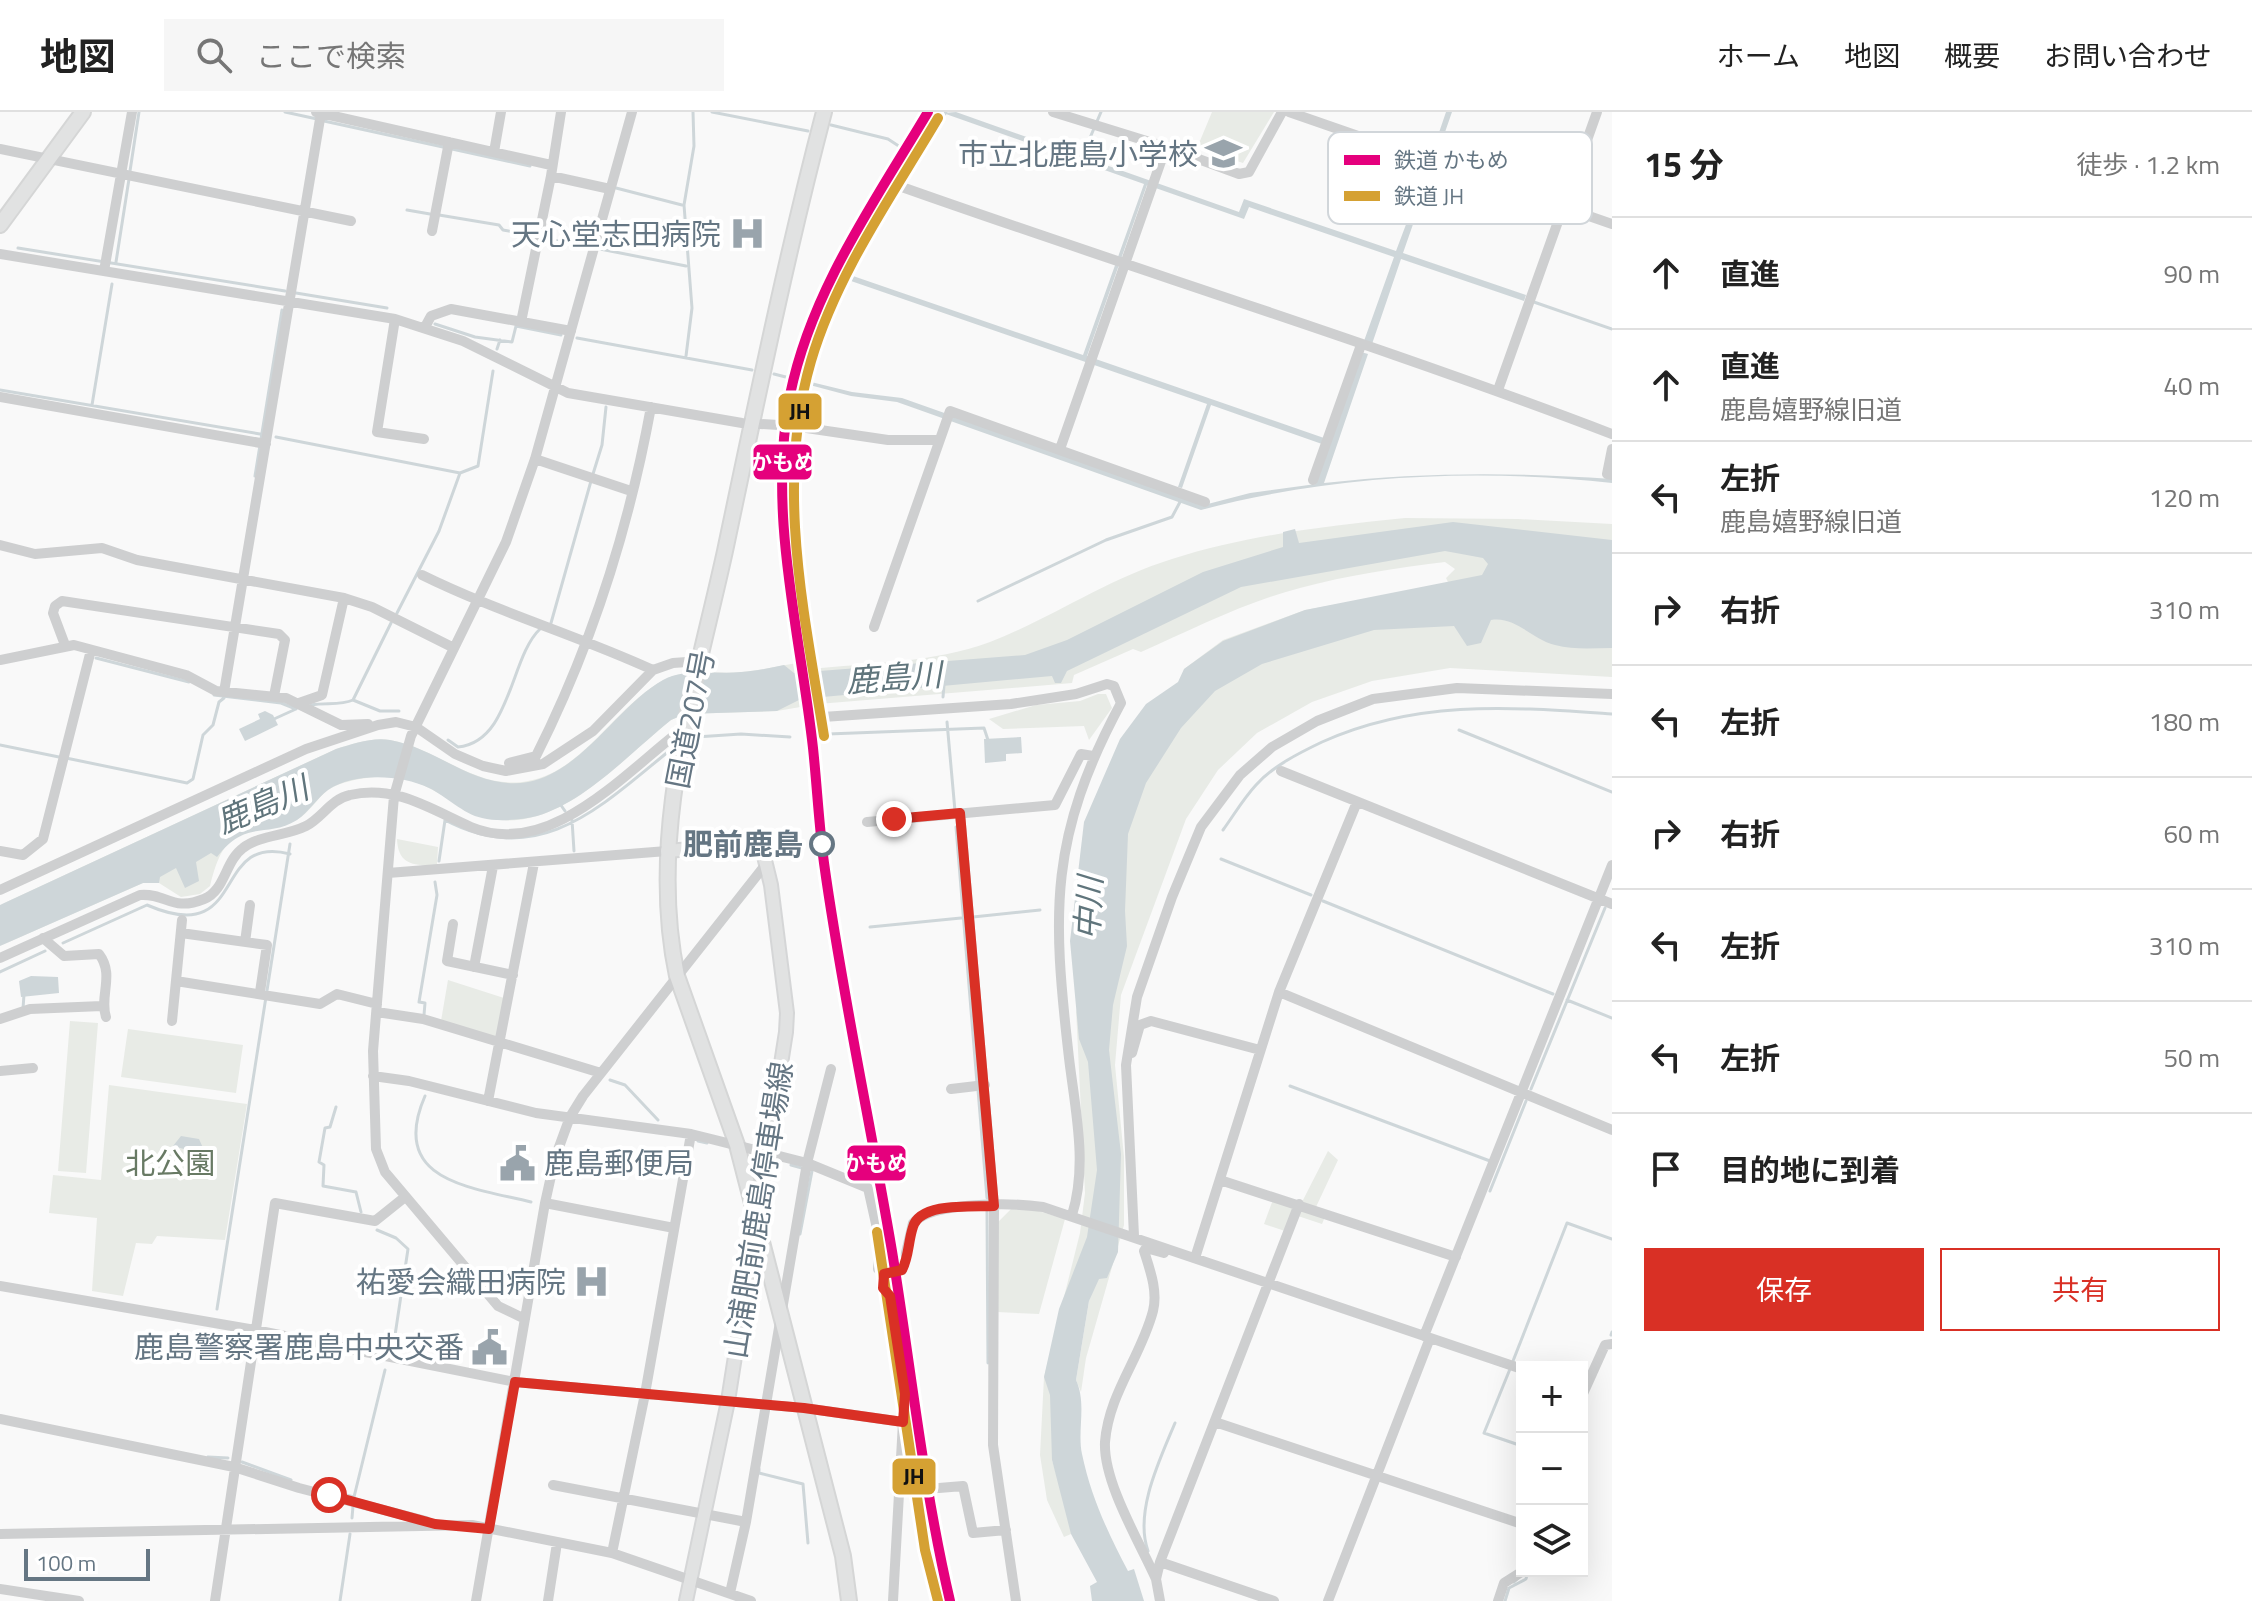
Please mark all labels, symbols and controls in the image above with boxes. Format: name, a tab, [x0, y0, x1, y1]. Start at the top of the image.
search box	[164, 19, 724, 91]
text: 地図	[40, 27, 116, 85]
icon: search	[192, 33, 236, 77]
text: ここで検索	[256, 33, 406, 79]
text: ホーム	[1717, 34, 1800, 77]
text: 地図	[1844, 34, 1900, 77]
text: 概要	[1944, 34, 2000, 77]
text: お問い合わせ	[2044, 34, 2212, 77]
place label: 市立北鹿島小学校	[958, 131, 1198, 177]
legend	[1328, 132, 1592, 224]
school or university icon: 市立北鹿島小学校	[1205, 135, 1243, 173]
text: 15 分	[1644, 138, 1724, 190]
text: 鉄道 かもめ	[1394, 143, 1509, 177]
text: 徒歩 · 1.2 km	[2076, 145, 2220, 184]
text: 鉄道 JH	[1394, 179, 1464, 213]
place label: 天心堂志田病院	[511, 211, 721, 257]
hospital icon: 天心堂志田病院	[728, 215, 766, 253]
icon: ahead	[1644, 251, 1688, 295]
text: 直進	[1720, 251, 1780, 297]
text: 90 m	[2163, 254, 2220, 293]
text: 直進	[1720, 343, 1780, 389]
icon: ahead	[1644, 363, 1688, 407]
text: 40 m	[2163, 366, 2220, 405]
text: 鹿島嬉野線旧道	[1720, 390, 1902, 429]
line badge: JH	[777, 392, 823, 431]
text: JH	[789, 394, 811, 428]
line badge: かもめ	[752, 443, 813, 481]
text: かもめ	[750, 445, 816, 479]
text: 左折	[1720, 455, 1780, 501]
icon: left	[1644, 475, 1688, 519]
text: 120 m	[2149, 478, 2220, 517]
text: 鹿島嬉野線旧道	[1720, 502, 1902, 541]
icon: right	[1644, 587, 1688, 631]
text: 右折	[1720, 587, 1780, 633]
text: 310 m	[2149, 590, 2220, 629]
street label: 国道207号	[654, 646, 726, 792]
water label: 鹿島川	[844, 650, 947, 704]
icon: left	[1644, 699, 1688, 743]
text: 左折	[1720, 699, 1780, 745]
text: 180 m	[2149, 702, 2220, 741]
water label: 鹿島川	[208, 762, 318, 845]
route end	[876, 801, 912, 837]
icon: right	[1644, 811, 1688, 855]
text: 右折	[1720, 811, 1780, 857]
text: 60 m	[2163, 814, 2220, 853]
place label: 肥前鹿島	[683, 821, 803, 867]
marker: 肥前鹿島	[810, 832, 834, 856]
water label: 中川	[1062, 872, 1114, 941]
icon: left	[1644, 923, 1688, 967]
text: 左折	[1720, 923, 1780, 969]
text: 310 m	[2149, 926, 2220, 965]
icon: left	[1644, 1035, 1688, 1079]
text: 左折	[1720, 1035, 1780, 1081]
text: 50 m	[2163, 1038, 2220, 1077]
street label: 山浦肥前鹿島停車場線	[712, 1058, 804, 1362]
park label: 北公園	[125, 1140, 215, 1186]
place label: 鹿島郵便局	[544, 1140, 694, 1186]
public building icon: 鹿島郵便局	[499, 1144, 537, 1182]
line badge: かもめ	[846, 1144, 907, 1182]
text: かもめ	[843, 1146, 909, 1180]
icon: arrive	[1644, 1147, 1688, 1191]
text: 目的地に到着	[1720, 1147, 1900, 1193]
button: 保存	[1644, 1248, 1924, 1331]
button: 共有	[1940, 1248, 2220, 1331]
place label: 祐愛会織田病院	[356, 1259, 566, 1305]
hospital icon: 祐愛会織田病院	[573, 1263, 611, 1301]
place label: 鹿島警察署鹿島中央交番	[134, 1324, 464, 1370]
public building icon: 鹿島警察署鹿島中央交番	[471, 1328, 509, 1366]
map controls	[1516, 1361, 1588, 1577]
button: +	[1516, 1361, 1588, 1433]
button: −	[1516, 1433, 1588, 1505]
line badge: JH	[891, 1457, 937, 1496]
text: JH	[903, 1459, 925, 1493]
route start	[311, 1477, 347, 1513]
button: layers	[1516, 1505, 1588, 1577]
scale bar	[24, 1545, 150, 1581]
text: 100 m	[36, 1546, 96, 1580]

